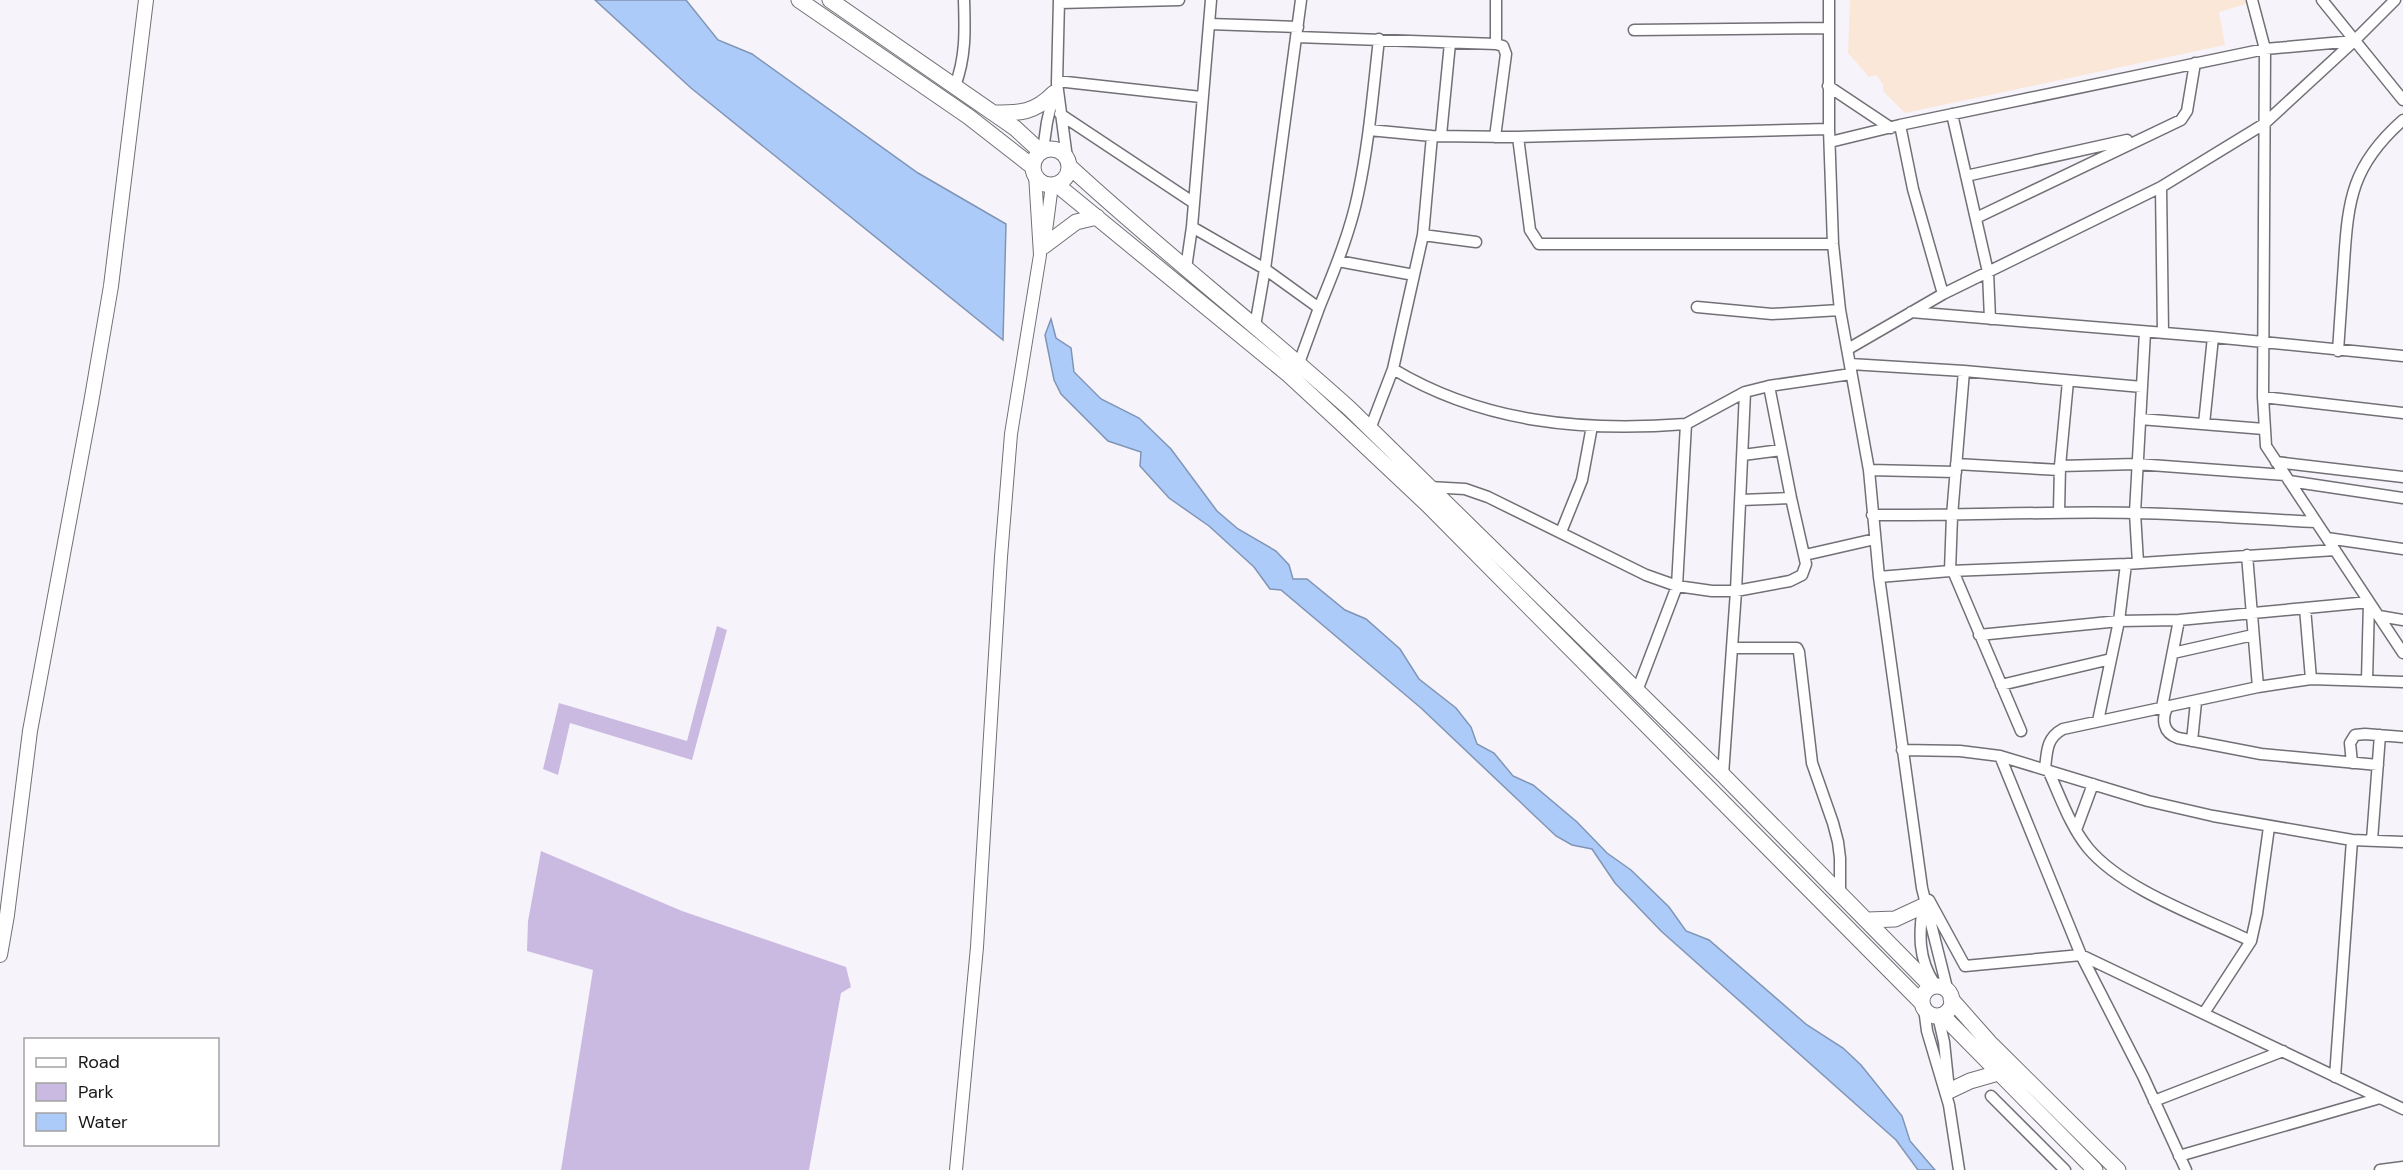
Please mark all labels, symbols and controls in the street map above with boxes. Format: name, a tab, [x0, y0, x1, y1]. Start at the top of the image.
legend	[24, 1038, 219, 1146]
text: Road	[78, 1050, 120, 1074]
text: Park	[78, 1080, 114, 1104]
text: Water	[78, 1110, 128, 1134]

